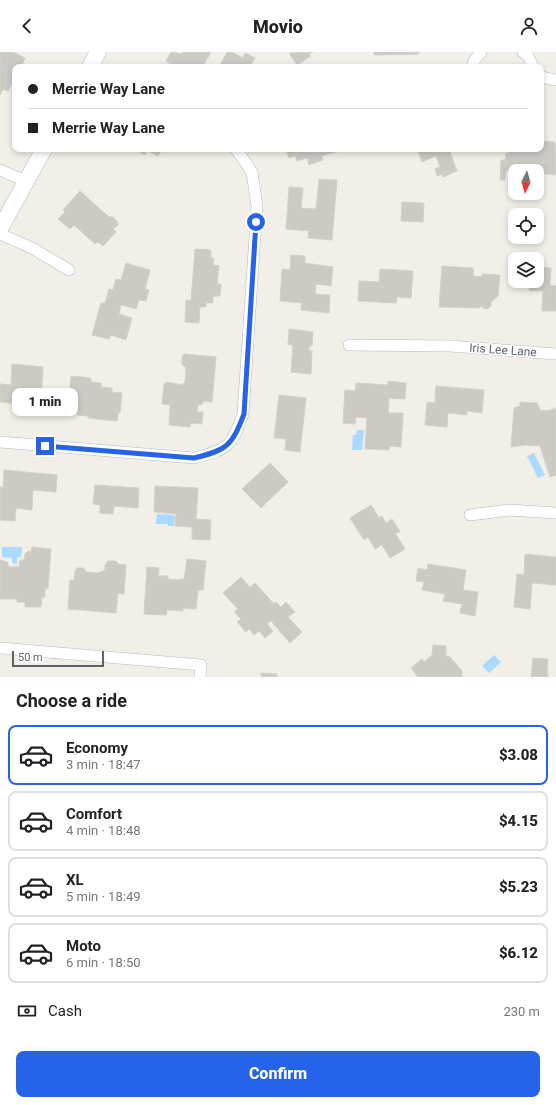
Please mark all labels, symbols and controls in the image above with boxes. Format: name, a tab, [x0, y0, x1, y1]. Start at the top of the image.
icon: back	[16, 15, 38, 37]
icon: person	[518, 15, 540, 37]
text: Movio	[253, 16, 303, 37]
text: Merrie Way Lane	[52, 80, 165, 98]
text: Merrie Way Lane	[52, 119, 165, 137]
north arrow	[508, 164, 544, 200]
map controls	[508, 164, 544, 288]
button: locate	[508, 208, 544, 244]
route start	[247, 213, 265, 231]
button: layers	[508, 252, 544, 288]
street label: Iris Lee Lane	[469, 341, 537, 359]
callout: 1 min	[12, 388, 78, 416]
text: 1 min	[29, 394, 61, 409]
route end	[36, 437, 54, 455]
scale bar	[12, 649, 104, 668]
text: 50 m	[18, 651, 43, 664]
text: Choose a ride	[16, 690, 127, 711]
icon: car	[18, 737, 54, 773]
text: Economy	[66, 739, 128, 757]
text: $3.08	[499, 746, 538, 764]
text: 3 min · 18:47	[66, 757, 141, 772]
icon: car	[18, 803, 54, 839]
text: Comfort	[66, 805, 122, 823]
text: $4.15	[499, 812, 538, 830]
text: 4 min · 18:48	[66, 823, 141, 838]
icon: car	[18, 869, 54, 905]
text: XL	[66, 871, 84, 889]
text: $5.23	[499, 878, 538, 896]
text: 5 min · 18:49	[66, 889, 141, 904]
icon: car	[18, 935, 54, 971]
text: Moto	[66, 937, 101, 955]
text: $6.12	[499, 944, 538, 962]
text: 6 min · 18:50	[66, 955, 141, 970]
icon: cash	[16, 1000, 38, 1022]
text: Cash	[48, 1002, 82, 1020]
text: 230 m	[503, 1004, 540, 1019]
button: Confirm	[16, 1051, 540, 1097]

